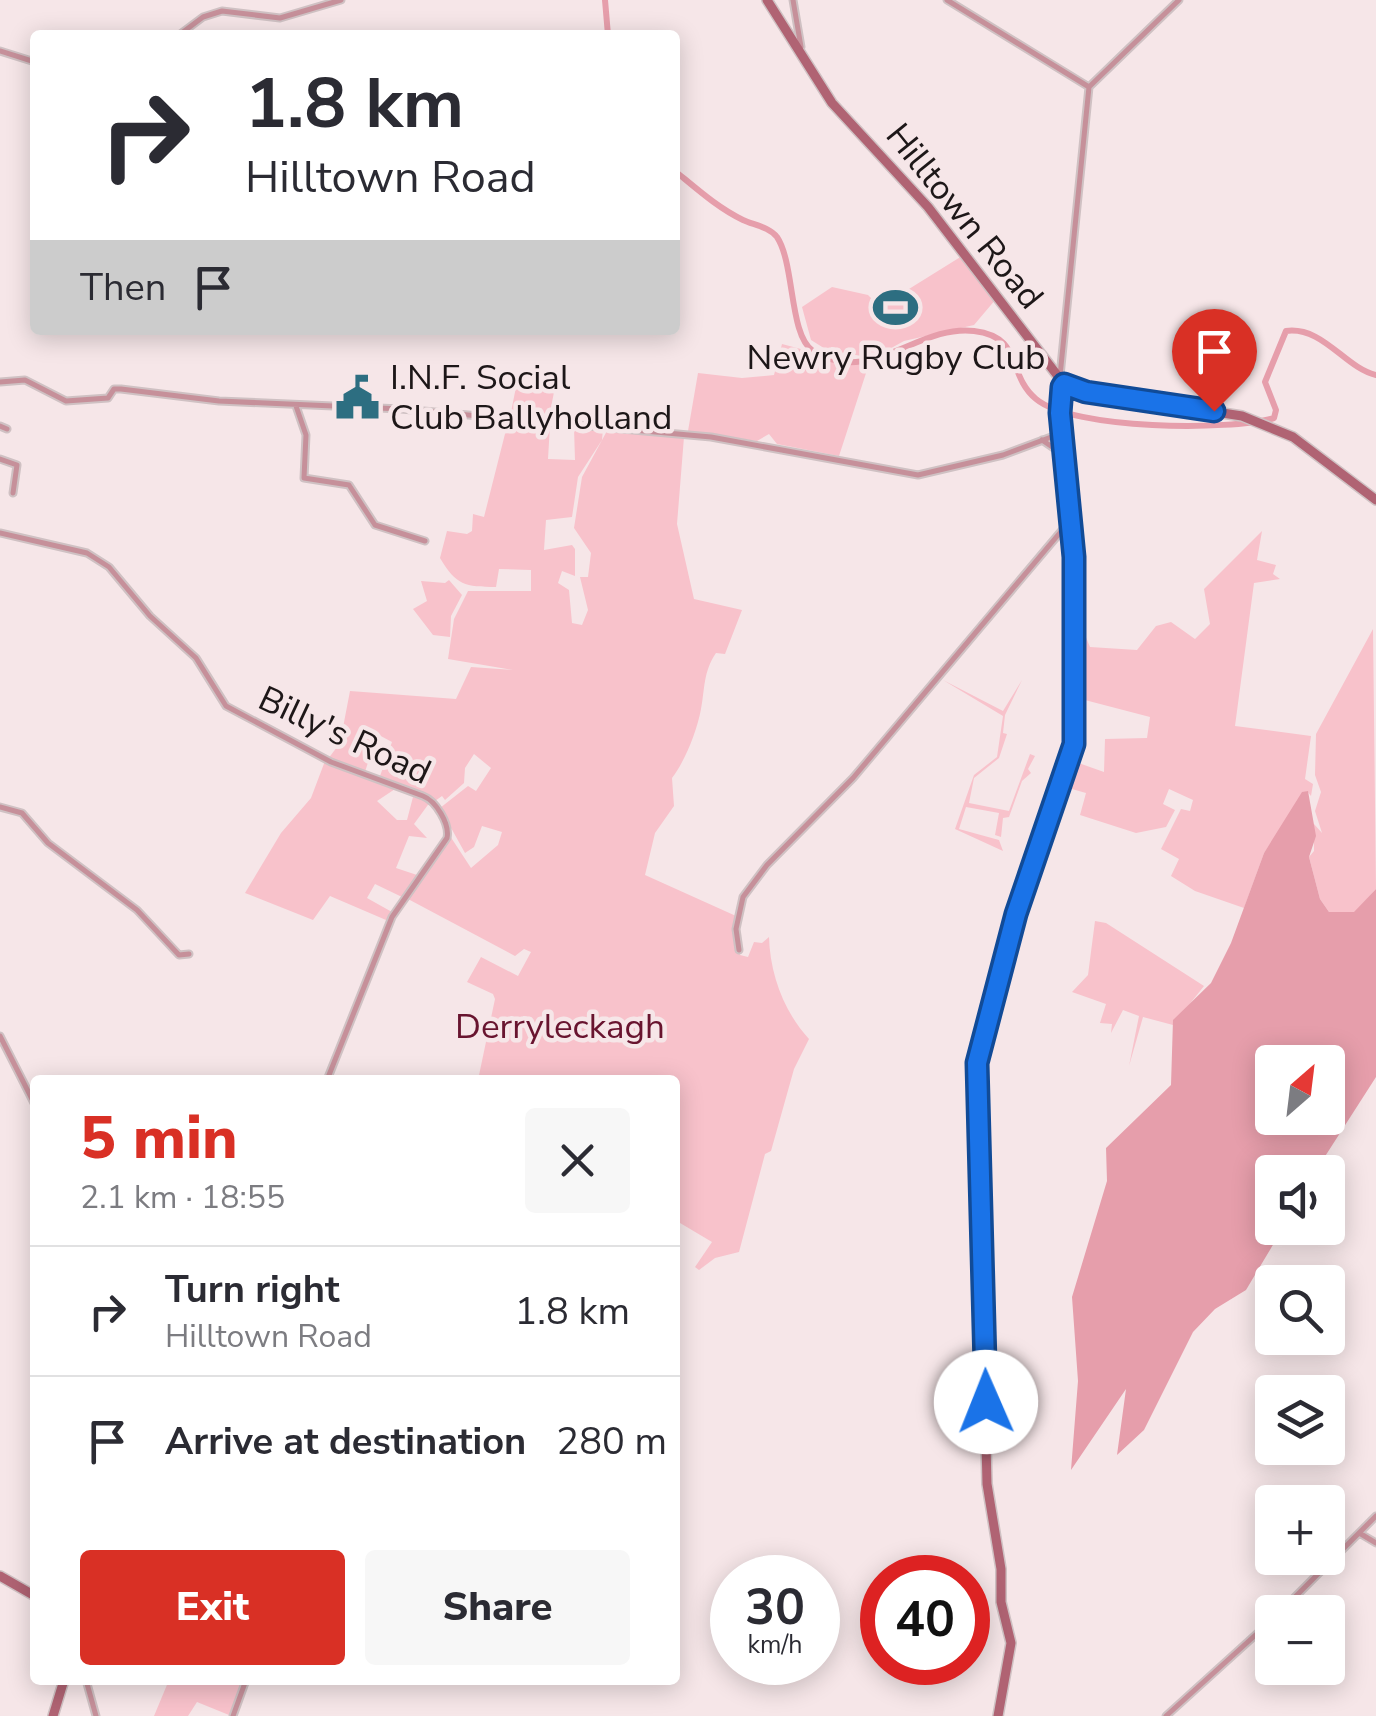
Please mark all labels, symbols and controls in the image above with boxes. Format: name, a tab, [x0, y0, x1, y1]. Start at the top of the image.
text: 1.8 km	[245, 56, 464, 152]
icon: right	[80, 70, 210, 200]
street label: Hilltown Road	[875, 114, 1054, 319]
text: Hilltown Road	[245, 147, 536, 208]
icon: arrive	[186, 260, 241, 315]
text: Then	[80, 262, 166, 313]
sports icon: Newry Rugby Club	[872, 283, 920, 331]
pin	[1172, 309, 1257, 412]
icon: arrive	[1187, 324, 1242, 379]
place label: Newry Rugby Club	[747, 334, 1045, 381]
place label: I.N.F. Social Club Ballyholland	[390, 354, 672, 441]
public building icon: I.N.F. Social Club Ballyholland	[333, 373, 381, 421]
street label: Billy's Road	[251, 675, 439, 796]
park label: Derryleckagh	[455, 1003, 665, 1050]
north arrow	[1255, 1045, 1345, 1135]
map controls	[1255, 1045, 1345, 1685]
text: 5 min	[80, 1097, 238, 1179]
button: close	[525, 1108, 630, 1213]
button: sound	[1255, 1155, 1345, 1245]
text: 2.1 km · 18:55	[80, 1176, 285, 1219]
text: Turn right	[165, 1264, 340, 1315]
button: search	[1255, 1265, 1345, 1355]
icon: right	[80, 1284, 135, 1339]
text: 1.8 km	[514, 1286, 630, 1337]
text: Hilltown Road	[165, 1315, 372, 1358]
position arrow	[934, 1350, 1038, 1454]
button: layers	[1255, 1375, 1345, 1465]
icon: arrive	[80, 1414, 135, 1469]
text: Arrive at destination	[165, 1416, 526, 1467]
text: 280 m	[556, 1416, 667, 1467]
button: +	[1255, 1485, 1345, 1575]
button: Exit	[80, 1550, 345, 1665]
button: Share	[365, 1550, 630, 1665]
speed limit sign: 40	[860, 1555, 990, 1685]
text: 30	[745, 1573, 805, 1642]
button: −	[1255, 1595, 1345, 1685]
text: km/h	[747, 1628, 803, 1662]

